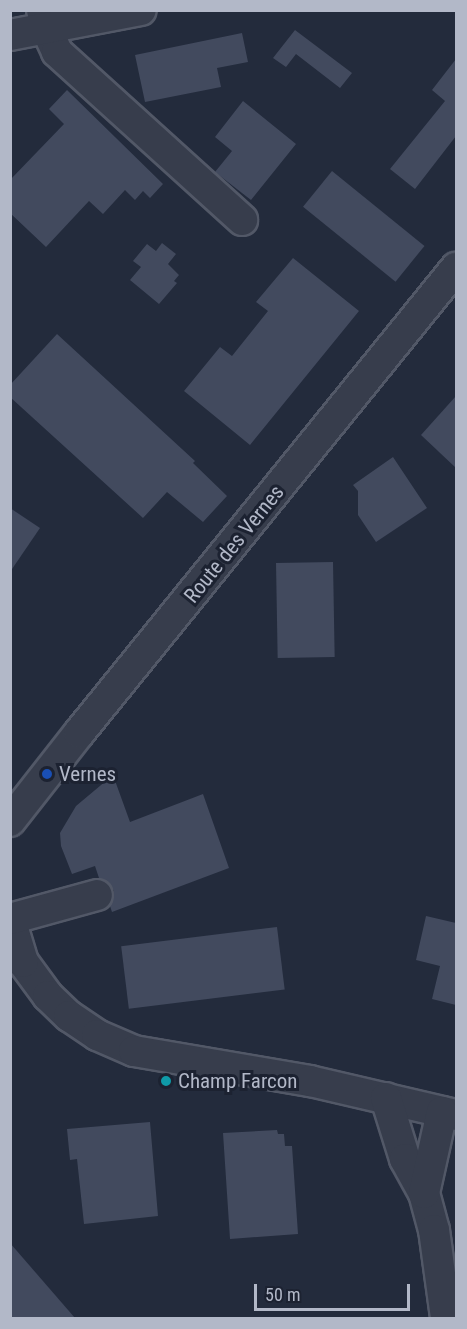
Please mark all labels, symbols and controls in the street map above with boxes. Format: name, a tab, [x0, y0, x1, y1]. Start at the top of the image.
street label: Route des Vernes	[179, 480, 289, 608]
place label: Vernes	[59, 761, 116, 787]
marker: Vernes	[40, 767, 54, 781]
place label: Champ Farcon	[178, 1068, 298, 1094]
marker: Champ Farcon	[159, 1074, 173, 1088]
scale bar	[257, 1272, 413, 1310]
text: 50 m	[265, 1284, 300, 1305]

